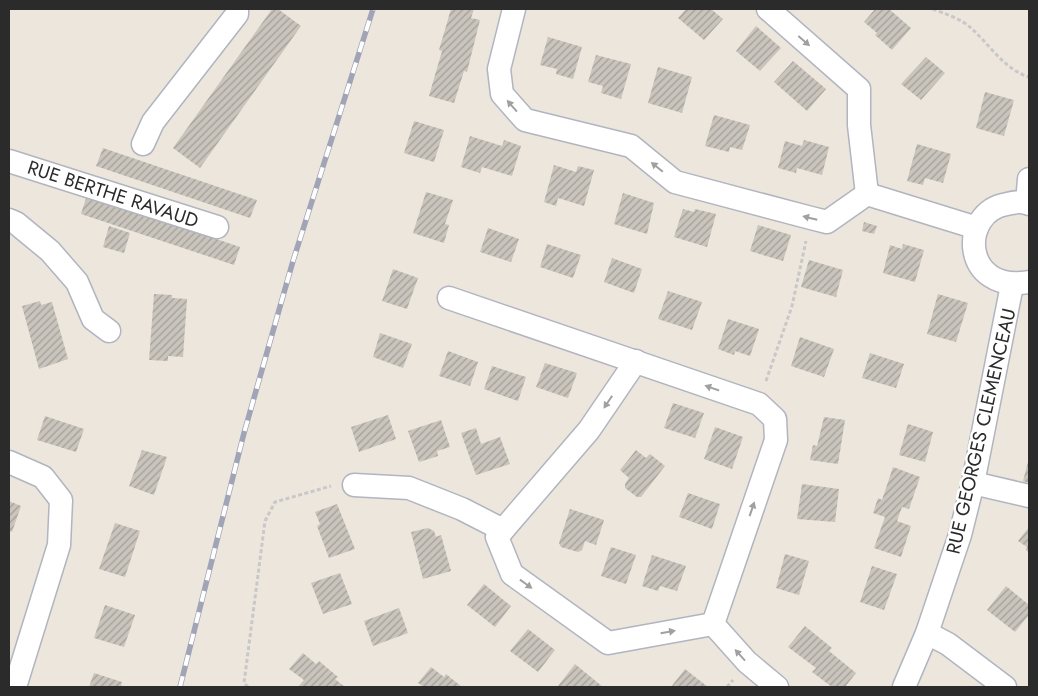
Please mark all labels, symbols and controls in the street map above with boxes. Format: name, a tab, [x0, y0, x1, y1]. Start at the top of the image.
one-way arrow	[798, 35, 810, 47]
one-way arrow	[506, 100, 518, 112]
street label: RUE BERTHE RAVAUD	[24, 154, 202, 234]
one-way arrow	[651, 162, 664, 173]
one-way arrow	[802, 214, 817, 222]
street label: RUE GEORGES CLEMENCEAU	[940, 306, 1022, 556]
one-way arrow	[705, 384, 720, 391]
one-way arrow	[603, 395, 613, 409]
one-way arrow	[749, 502, 756, 517]
one-way arrow	[519, 579, 533, 589]
one-way arrow	[661, 628, 677, 636]
one-way arrow	[734, 649, 746, 661]

